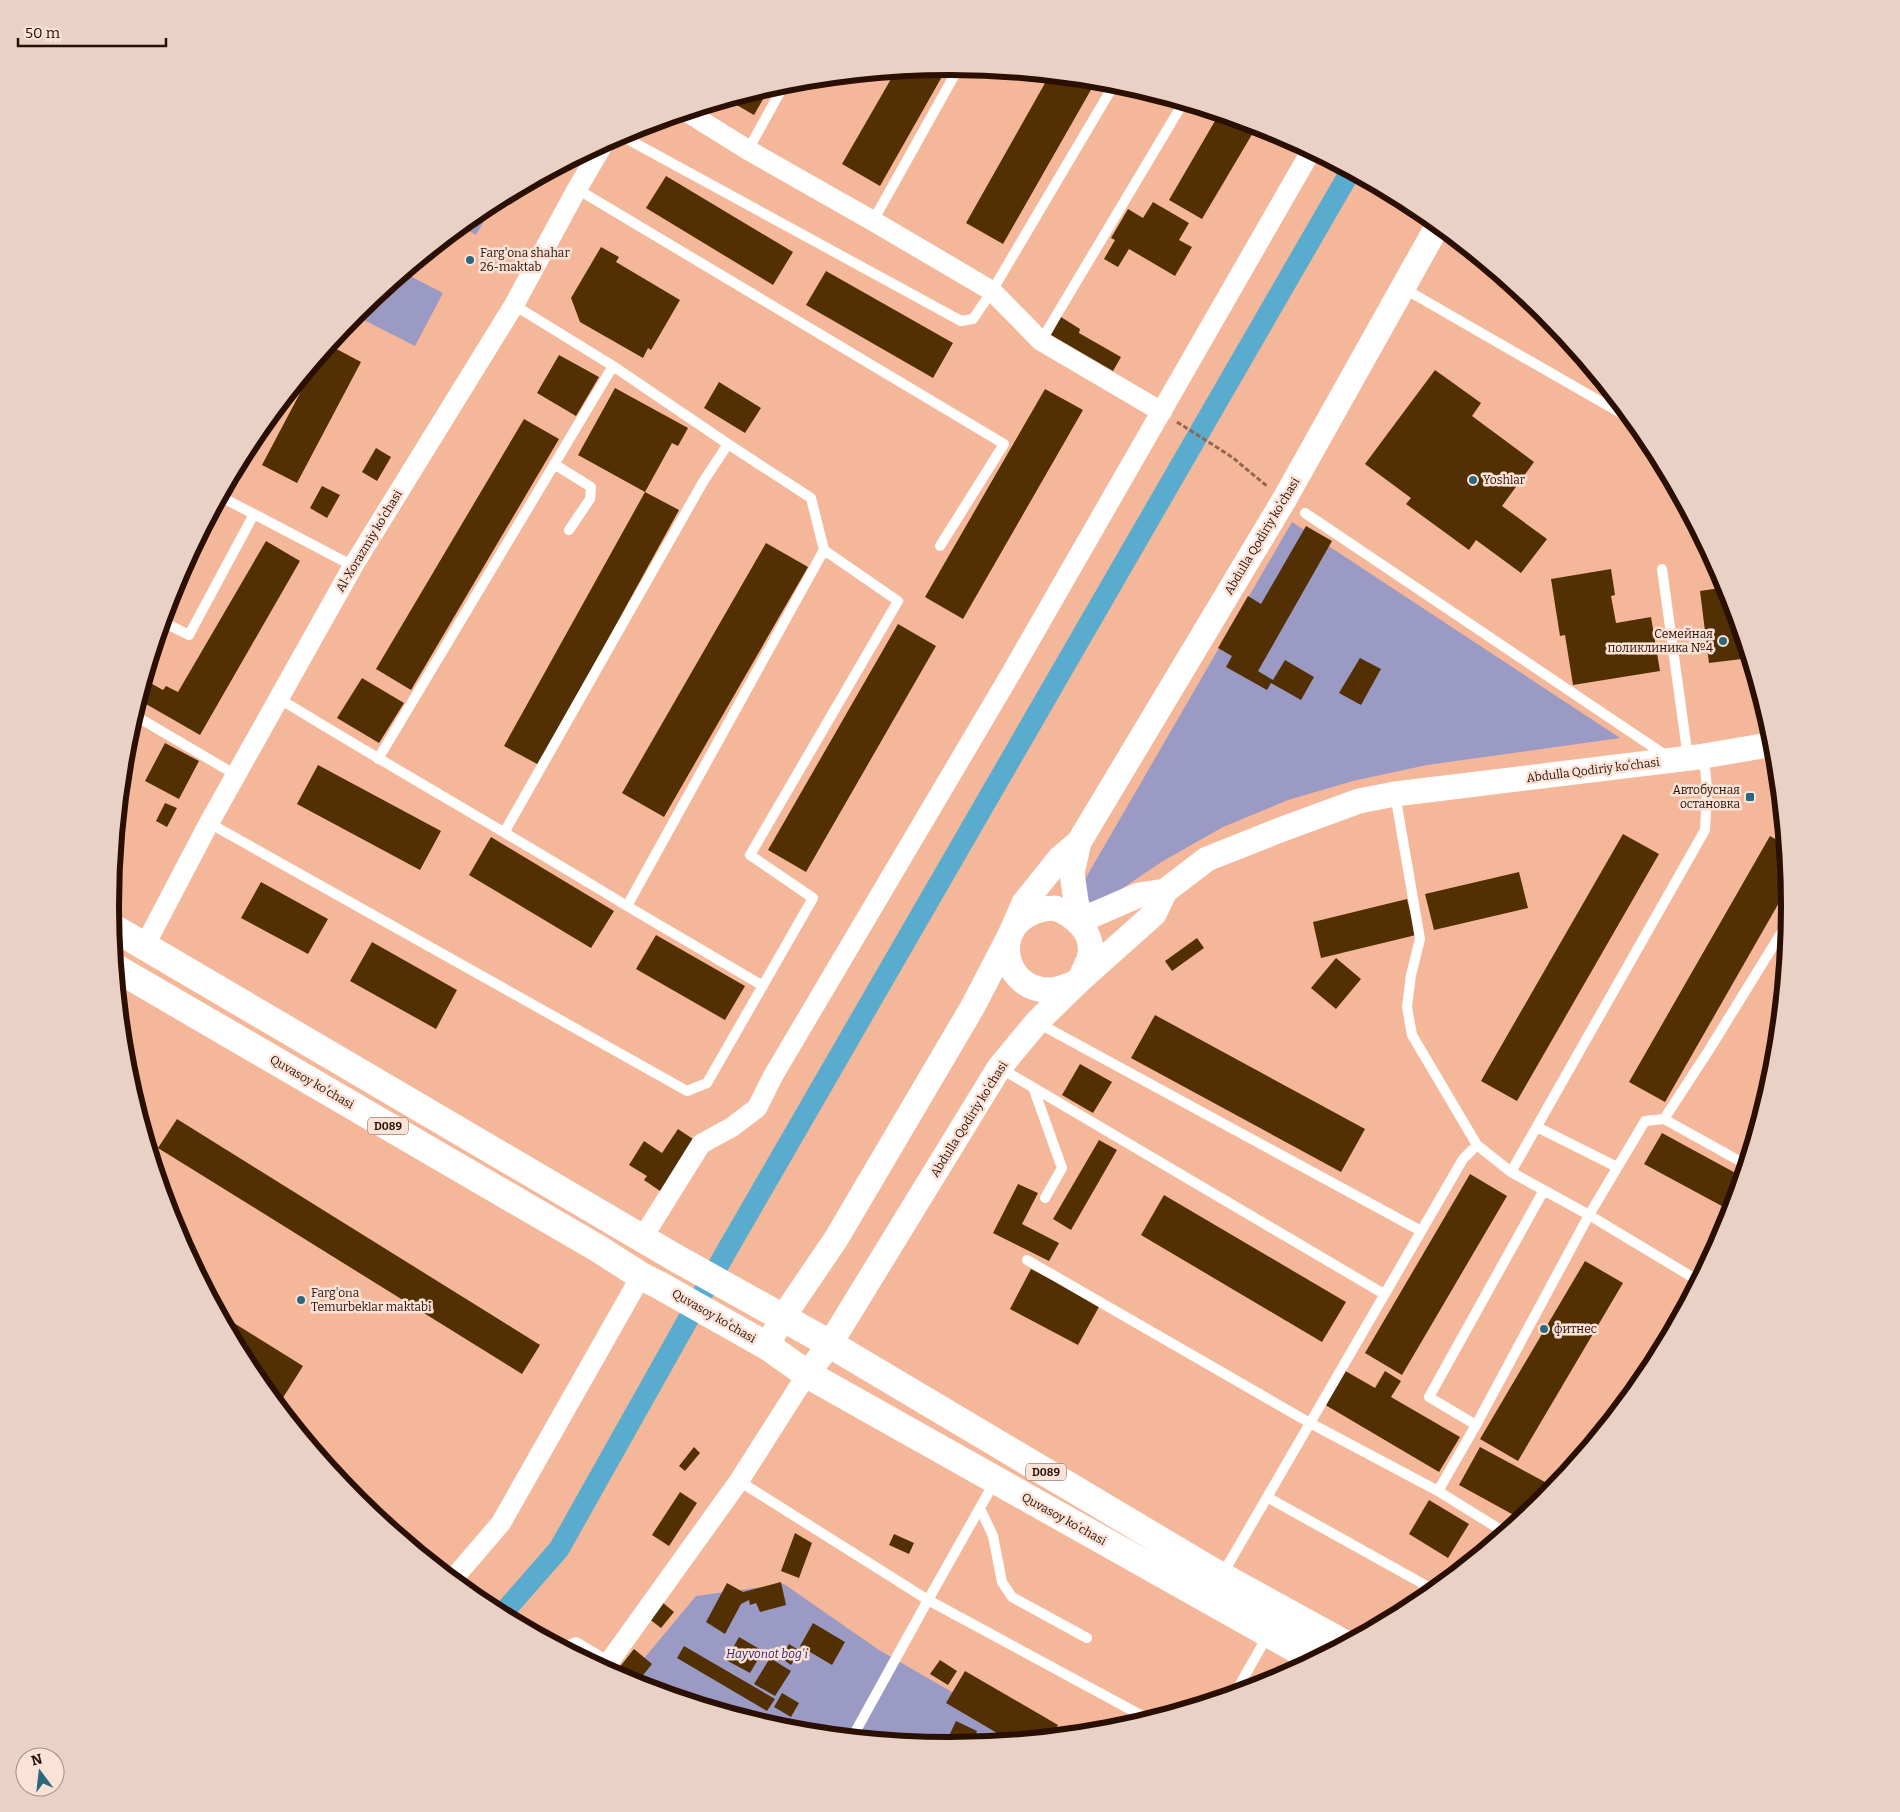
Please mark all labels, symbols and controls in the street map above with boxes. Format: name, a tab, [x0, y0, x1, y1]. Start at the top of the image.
scale bar	[18, 15, 165, 47]
text: 50 m	[25, 24, 61, 42]
place label: Farg'ona shahar 26-maktab	[480, 246, 570, 274]
marker: Farg'ona shahar 26-maktab	[464, 254, 476, 266]
place label: Yoshlar	[1483, 473, 1526, 487]
street label: Abdulla Qodiriy koʻchasi	[1221, 474, 1303, 597]
marker: Yoshlar	[1467, 474, 1479, 486]
street label: Al-Xorazmiy koʻchasi	[332, 487, 405, 594]
place label: Семейная поликлиника №4	[1607, 627, 1713, 655]
marker: Семейная поликлиника №4	[1717, 635, 1729, 647]
street label: Abdulla Qodiriy koʻchasi	[1526, 754, 1661, 785]
place label: Автобусная остановка	[1672, 783, 1740, 811]
marker: Автобусная остановка	[1744, 791, 1756, 803]
street label: Quvasoy koʻchasi	[268, 1051, 357, 1112]
street label: Abdulla Qodiriy koʻchasi	[927, 1058, 1011, 1179]
road number: D089	[368, 1118, 408, 1134]
street label: Quvasoy koʻchasi	[670, 1285, 759, 1346]
place label: Farg'ona Temurbeklar maktabi	[311, 1286, 432, 1314]
marker: Farg'ona Temurbeklar maktabi	[295, 1294, 307, 1306]
place label: фитнес	[1554, 1322, 1597, 1336]
marker: фитнес	[1538, 1323, 1550, 1335]
road number: D089	[1026, 1464, 1066, 1480]
street label: Quvasoy koʻchasi	[1019, 1489, 1110, 1548]
park label: Hayvonot bog'i	[726, 1647, 808, 1661]
north arrow	[15, 1747, 65, 1797]
text: N	[29, 1750, 44, 1770]

